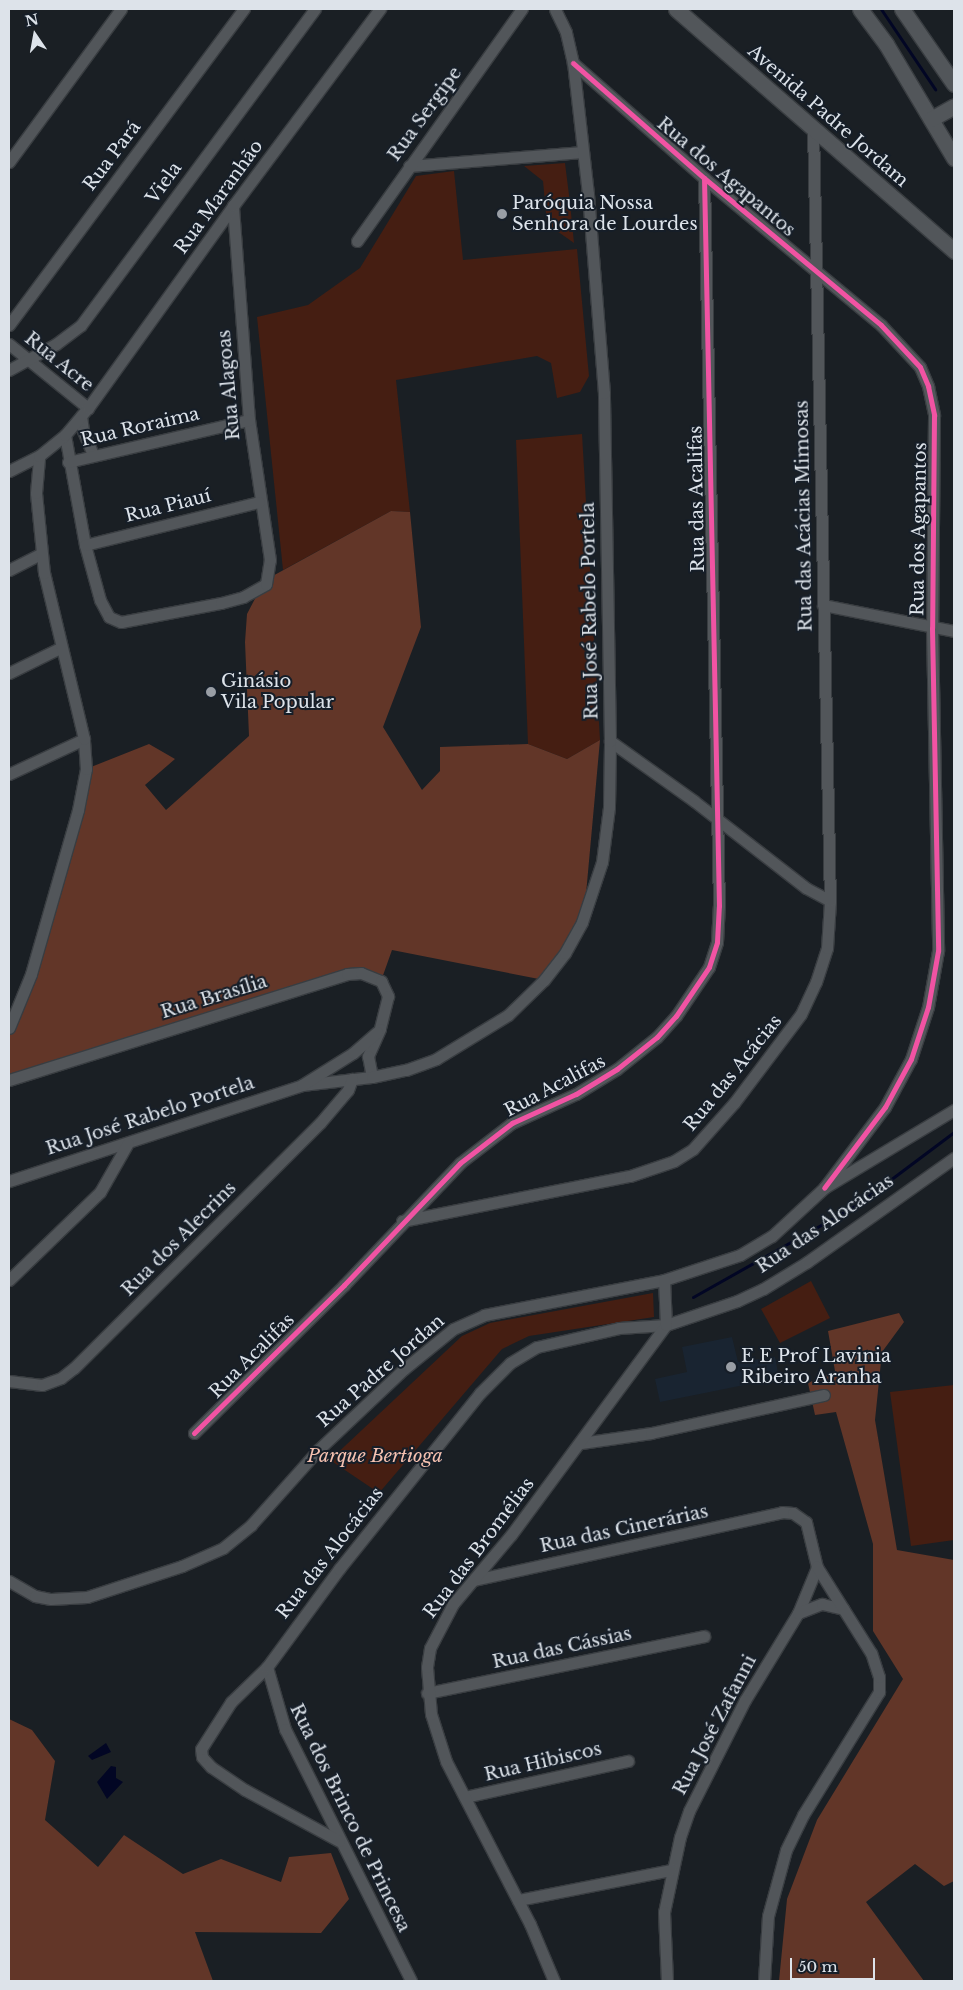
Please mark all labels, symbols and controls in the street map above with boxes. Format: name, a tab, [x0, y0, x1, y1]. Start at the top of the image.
north arrow	[10, 10, 60, 60]
text: N	[24, 10, 40, 31]
street label: Avenida Padre Jordam	[743, 40, 913, 192]
street label: Rua Sergipe	[384, 63, 466, 165]
street label: Rua dos Agapantos	[652, 113, 800, 241]
street label: Rua Pará	[79, 117, 145, 195]
street label: Rua Maranhão	[170, 136, 268, 258]
street label: Viela	[142, 158, 186, 208]
place label: Paróquia Nossa Senhora de Lourdes	[512, 193, 698, 235]
marker: Paróquia Nossa Senhora de Lourdes	[496, 208, 508, 220]
street label: Rua Acre	[20, 327, 98, 397]
street label: Rua Alagoas	[213, 328, 245, 442]
street label: Rua das Acácias Mimosas	[791, 400, 817, 632]
street label: Rua Roraima	[79, 403, 201, 451]
street label: Rua das Acalifas	[685, 425, 709, 573]
street label: Rua dos Agapantos	[907, 442, 931, 616]
street label: Rua Piauí	[123, 485, 213, 527]
street label: Rua José Rabelo Portela	[577, 502, 603, 720]
place label: Ginásio Vila Popular	[221, 671, 334, 714]
marker: Ginásio Vila Popular	[205, 686, 217, 698]
street label: Rua Brasília	[158, 971, 270, 1023]
street label: Rua das Acácias	[679, 1010, 787, 1136]
street label: Rua Acalifas	[500, 1050, 610, 1122]
street label: Rua José Rabelo Portela	[43, 1072, 257, 1160]
street label: Rua das Alocácias	[752, 1170, 898, 1278]
street label: Rua dos Alecrins	[117, 1177, 241, 1301]
street label: Rua Acalifas	[205, 1309, 299, 1403]
street label: Rua Padre Jordan	[313, 1310, 449, 1432]
place label: E E Prof Lavinia Ribeiro Aranha	[741, 1346, 891, 1388]
marker: E E Prof Lavinia Ribeiro Aranha	[725, 1361, 737, 1373]
park label: Parque Bertioga	[307, 1445, 443, 1467]
street label: Rua das Bromélias	[419, 1473, 539, 1623]
street label: Rua das Alocácias	[272, 1483, 388, 1623]
street label: Rua das Cinerárias	[538, 1501, 710, 1557]
street label: Rua das Cássias	[490, 1623, 634, 1673]
street label: Rua José Zafanni	[669, 1651, 761, 1799]
street label: Rua dos Brinco de Princesa	[285, 1700, 415, 1936]
street label: Rua Hibiscos	[482, 1738, 604, 1786]
scale bar	[793, 1948, 878, 1980]
text: 50 m	[798, 1957, 838, 1976]

